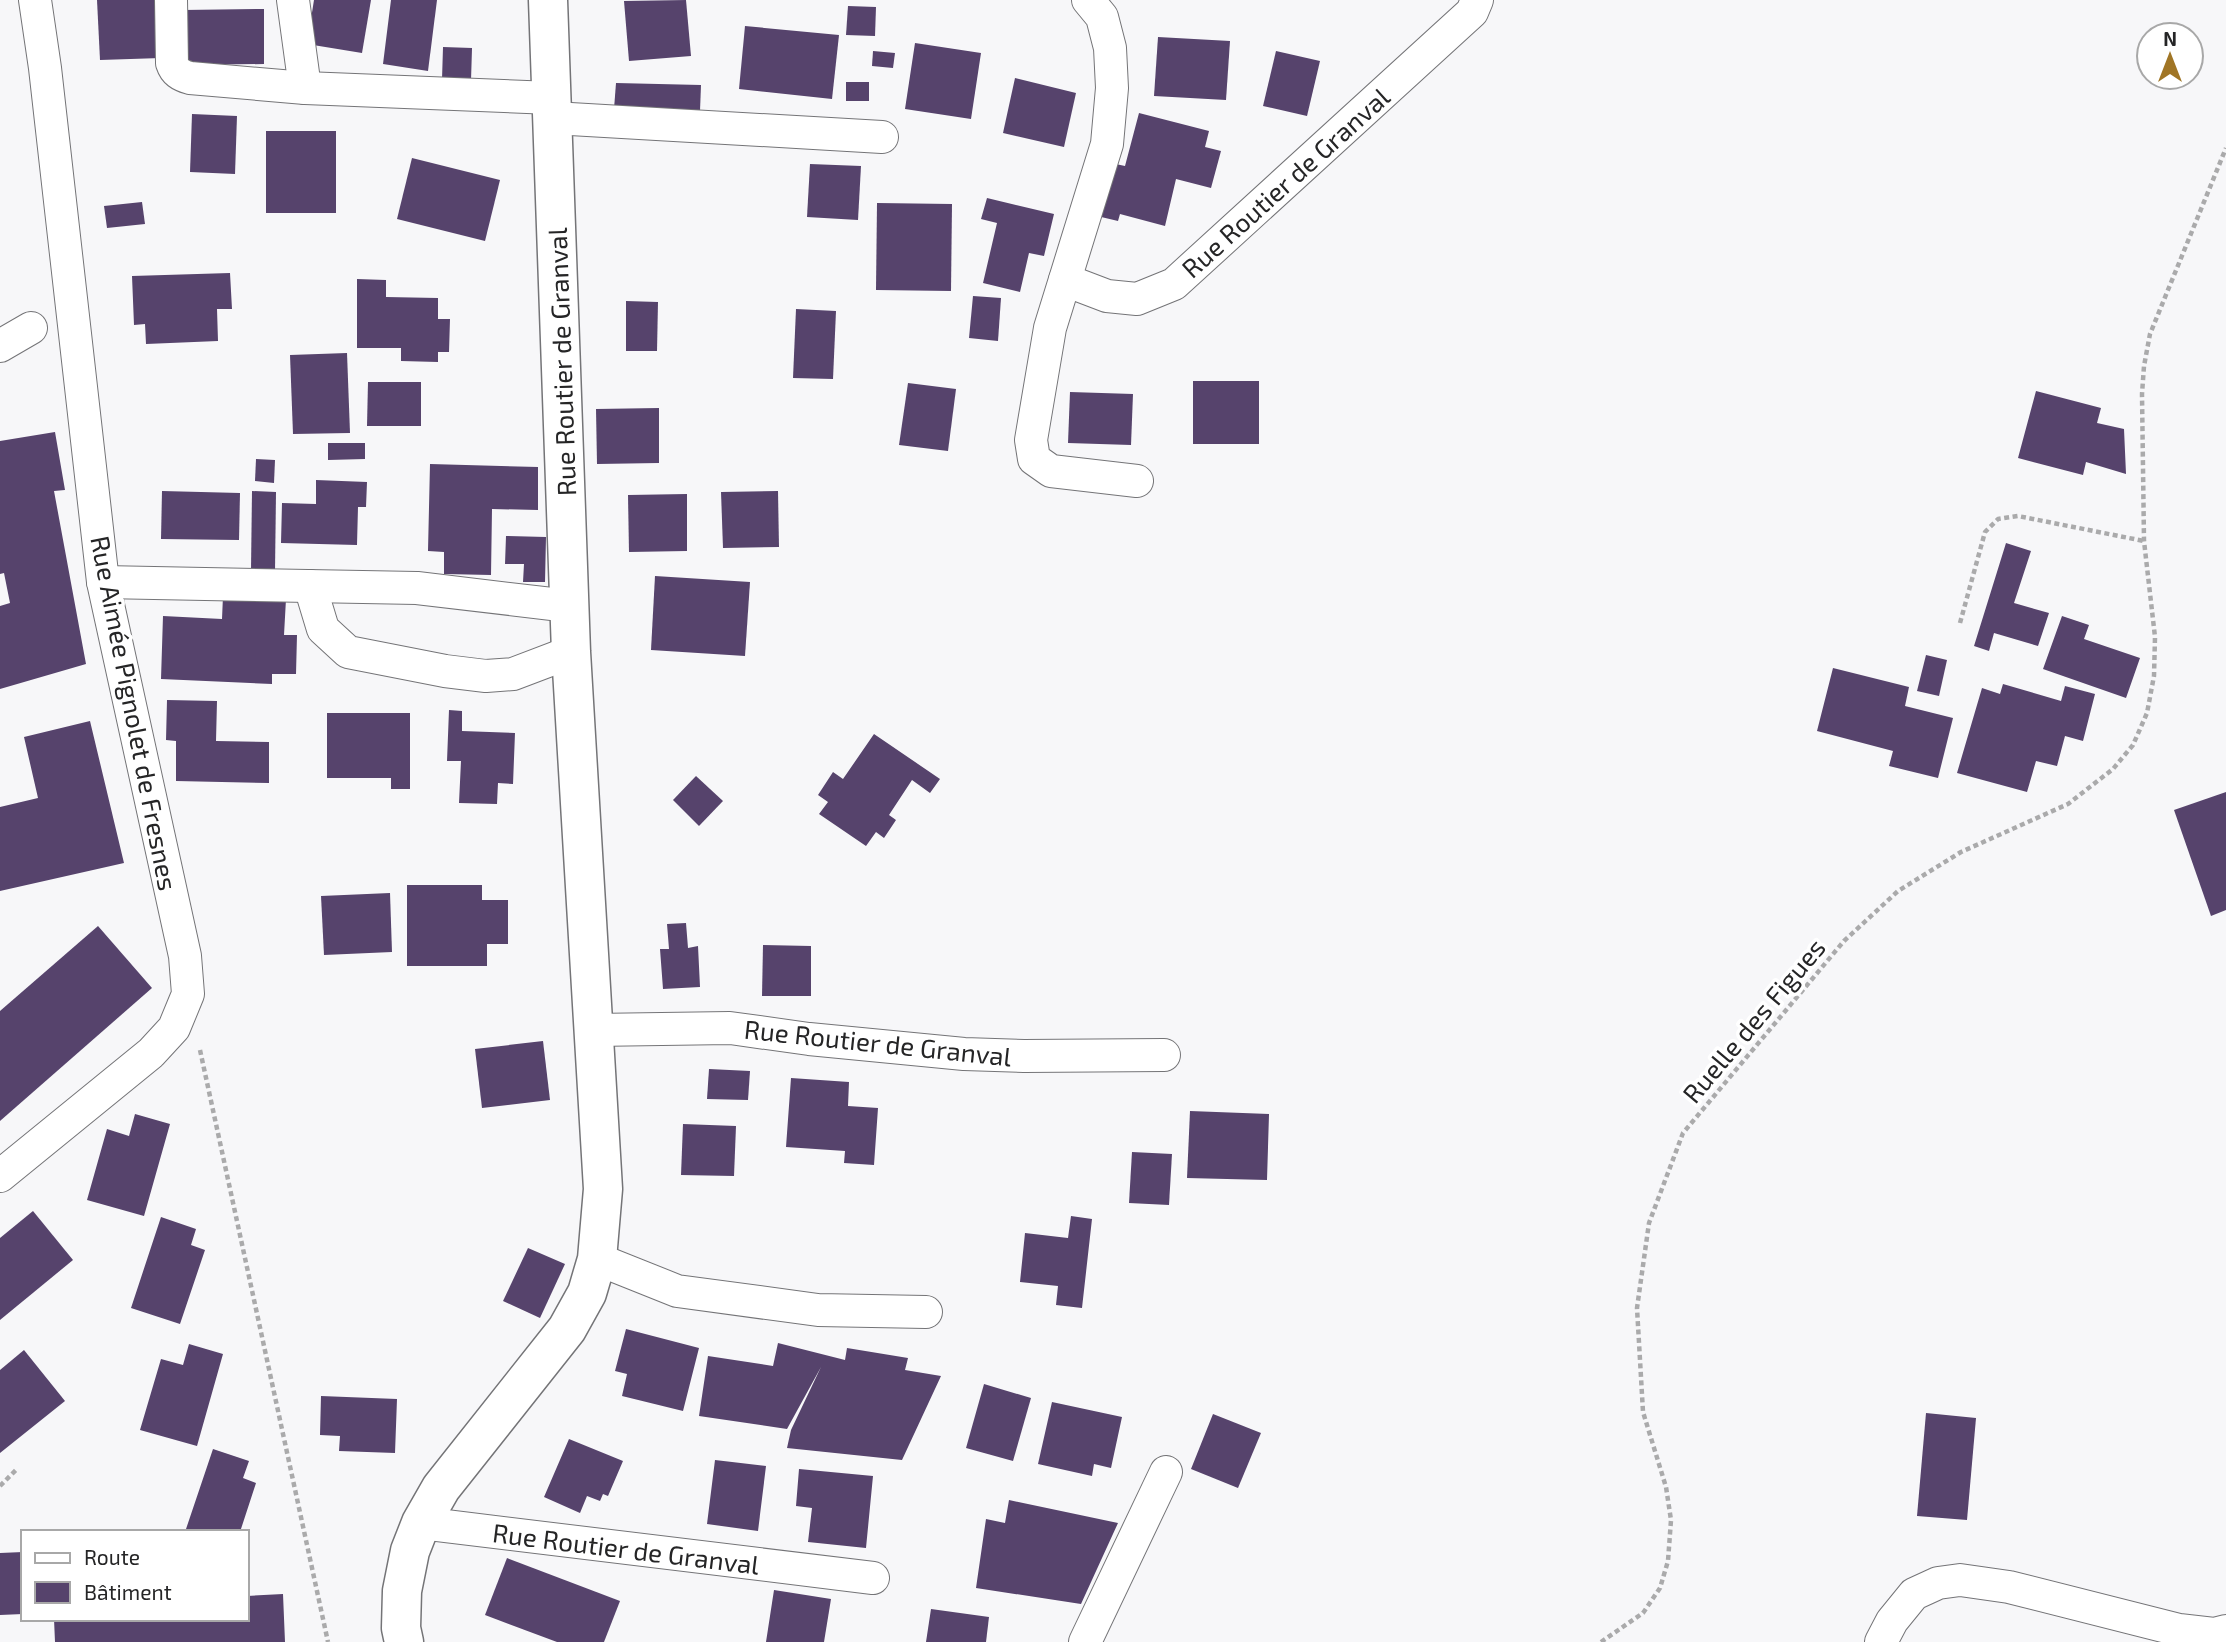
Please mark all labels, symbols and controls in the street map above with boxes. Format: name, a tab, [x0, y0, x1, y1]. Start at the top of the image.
north arrow	[2135, 21, 2205, 91]
text: N	[2163, 27, 2177, 50]
street label: Rue Routier de Granval	[1175, 80, 1395, 283]
street label: Rue Routier de Granval	[541, 227, 581, 497]
street label: Rue Aimée Pignolet de Fresnes	[85, 533, 185, 893]
street label: Ruelle des Figues	[1675, 932, 1831, 1108]
street label: Rue Routier de Granval	[743, 1013, 1013, 1071]
street label: Rue Routier de Granval	[491, 1516, 761, 1580]
legend	[21, 1530, 248, 1621]
text: Route	[84, 1544, 140, 1569]
text: Bâtiment	[84, 1579, 172, 1604]

